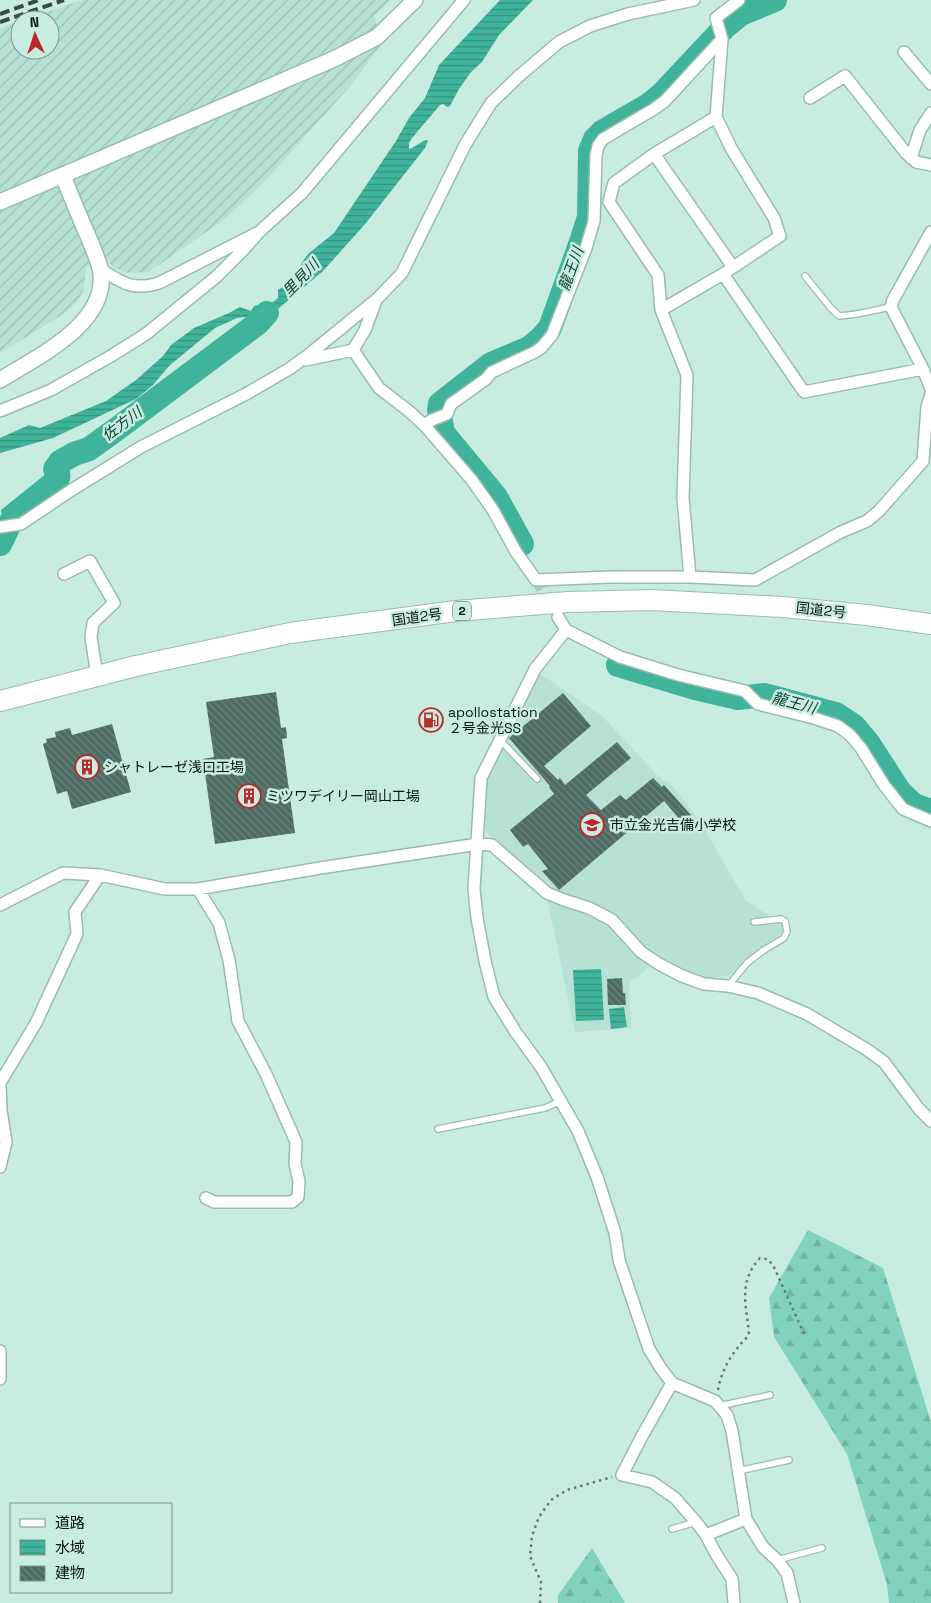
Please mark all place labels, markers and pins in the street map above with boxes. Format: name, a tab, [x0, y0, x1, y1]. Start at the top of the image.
place label: apollostation ２号金光SS	[448, 703, 538, 737]
fuel station icon: apollostation ２号金光SS	[418, 707, 444, 733]
building icon: シャトレーゼ浅口工場	[74, 754, 100, 780]
place label: シャトレーゼ浅口工場	[104, 758, 244, 776]
building icon: ミツワデイリー岡山工場	[236, 783, 262, 809]
place label: ミツワデイリー岡山工場	[266, 787, 420, 805]
school or university icon: 市立金光吉備小学校	[579, 812, 605, 838]
place label: 市立金光吉備小学校	[610, 816, 736, 834]

